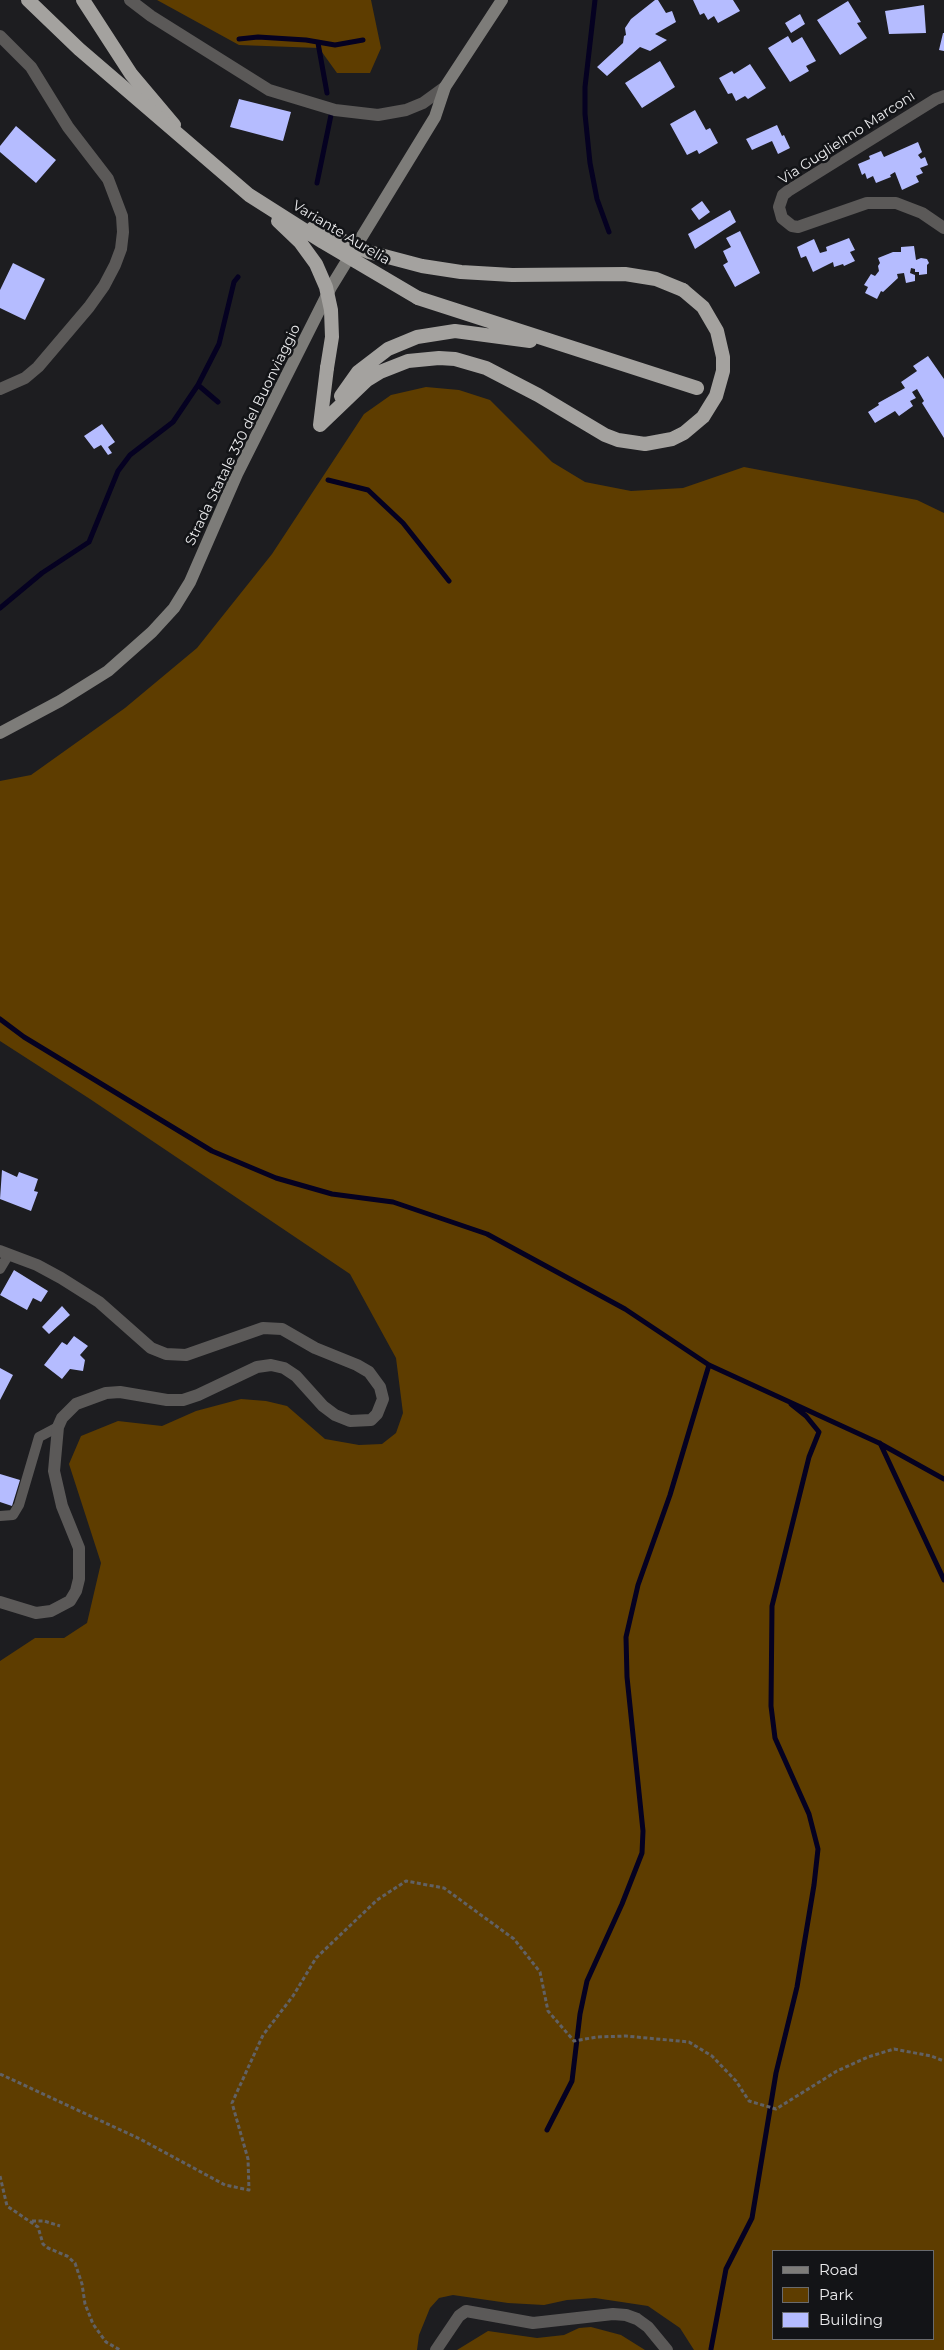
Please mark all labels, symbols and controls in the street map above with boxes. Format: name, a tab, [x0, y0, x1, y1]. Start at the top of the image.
street label: Via Guglielmo Marconi	[776, 88, 918, 188]
street label: Variante Aurelia	[289, 197, 393, 269]
street label: Strada Statale 330 del Buonviaggio	[182, 322, 304, 548]
legend	[772, 2250, 934, 2340]
text: Road	[819, 2260, 858, 2279]
text: Park	[819, 2285, 853, 2304]
text: Building	[819, 2310, 883, 2329]

